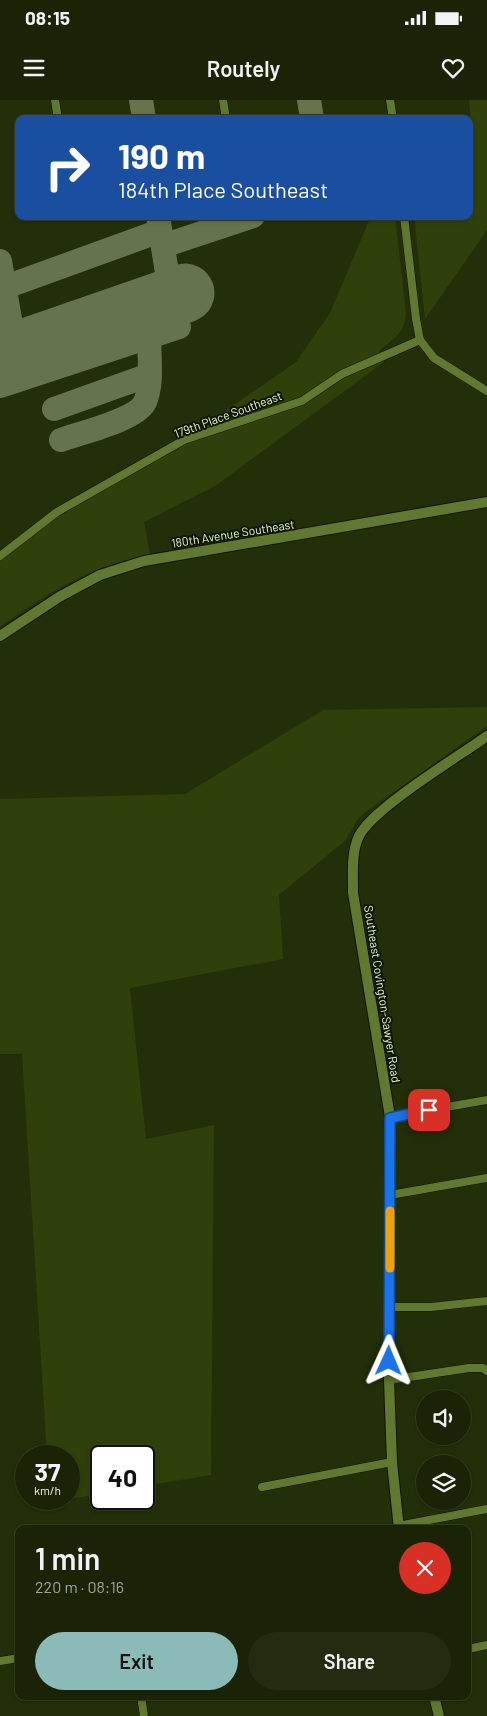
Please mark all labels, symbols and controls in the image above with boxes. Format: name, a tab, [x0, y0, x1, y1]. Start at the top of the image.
text: 08:15	[25, 6, 70, 29]
icon: menu	[20, 54, 48, 82]
icon: heart	[439, 54, 467, 82]
text: Routely	[207, 55, 280, 81]
text: 190 m	[118, 134, 205, 176]
icon: right	[35, 135, 100, 200]
text: 184th Place Southeast	[118, 176, 328, 202]
street label: 179th Place Southeast	[172, 388, 283, 440]
street label: 180th Avenue Southeast	[170, 516, 295, 550]
street label: Southeast Covington-Sawyer Road	[362, 904, 404, 1084]
pin	[408, 1089, 450, 1131]
icon: arrive	[415, 1096, 443, 1124]
position arrow	[362, 1334, 414, 1386]
map controls	[416, 1390, 471, 1510]
button: sound	[416, 1390, 471, 1445]
speed limit sign: 40	[90, 1445, 155, 1510]
button: layers	[416, 1455, 471, 1510]
text: 37	[35, 1456, 60, 1486]
text: km/h	[34, 1483, 61, 1497]
text: 1 min	[35, 1540, 100, 1576]
button: close	[399, 1542, 451, 1594]
text: 220 m · 08:16	[35, 1577, 124, 1596]
button: Exit	[35, 1632, 238, 1690]
button: Share	[248, 1632, 451, 1690]

